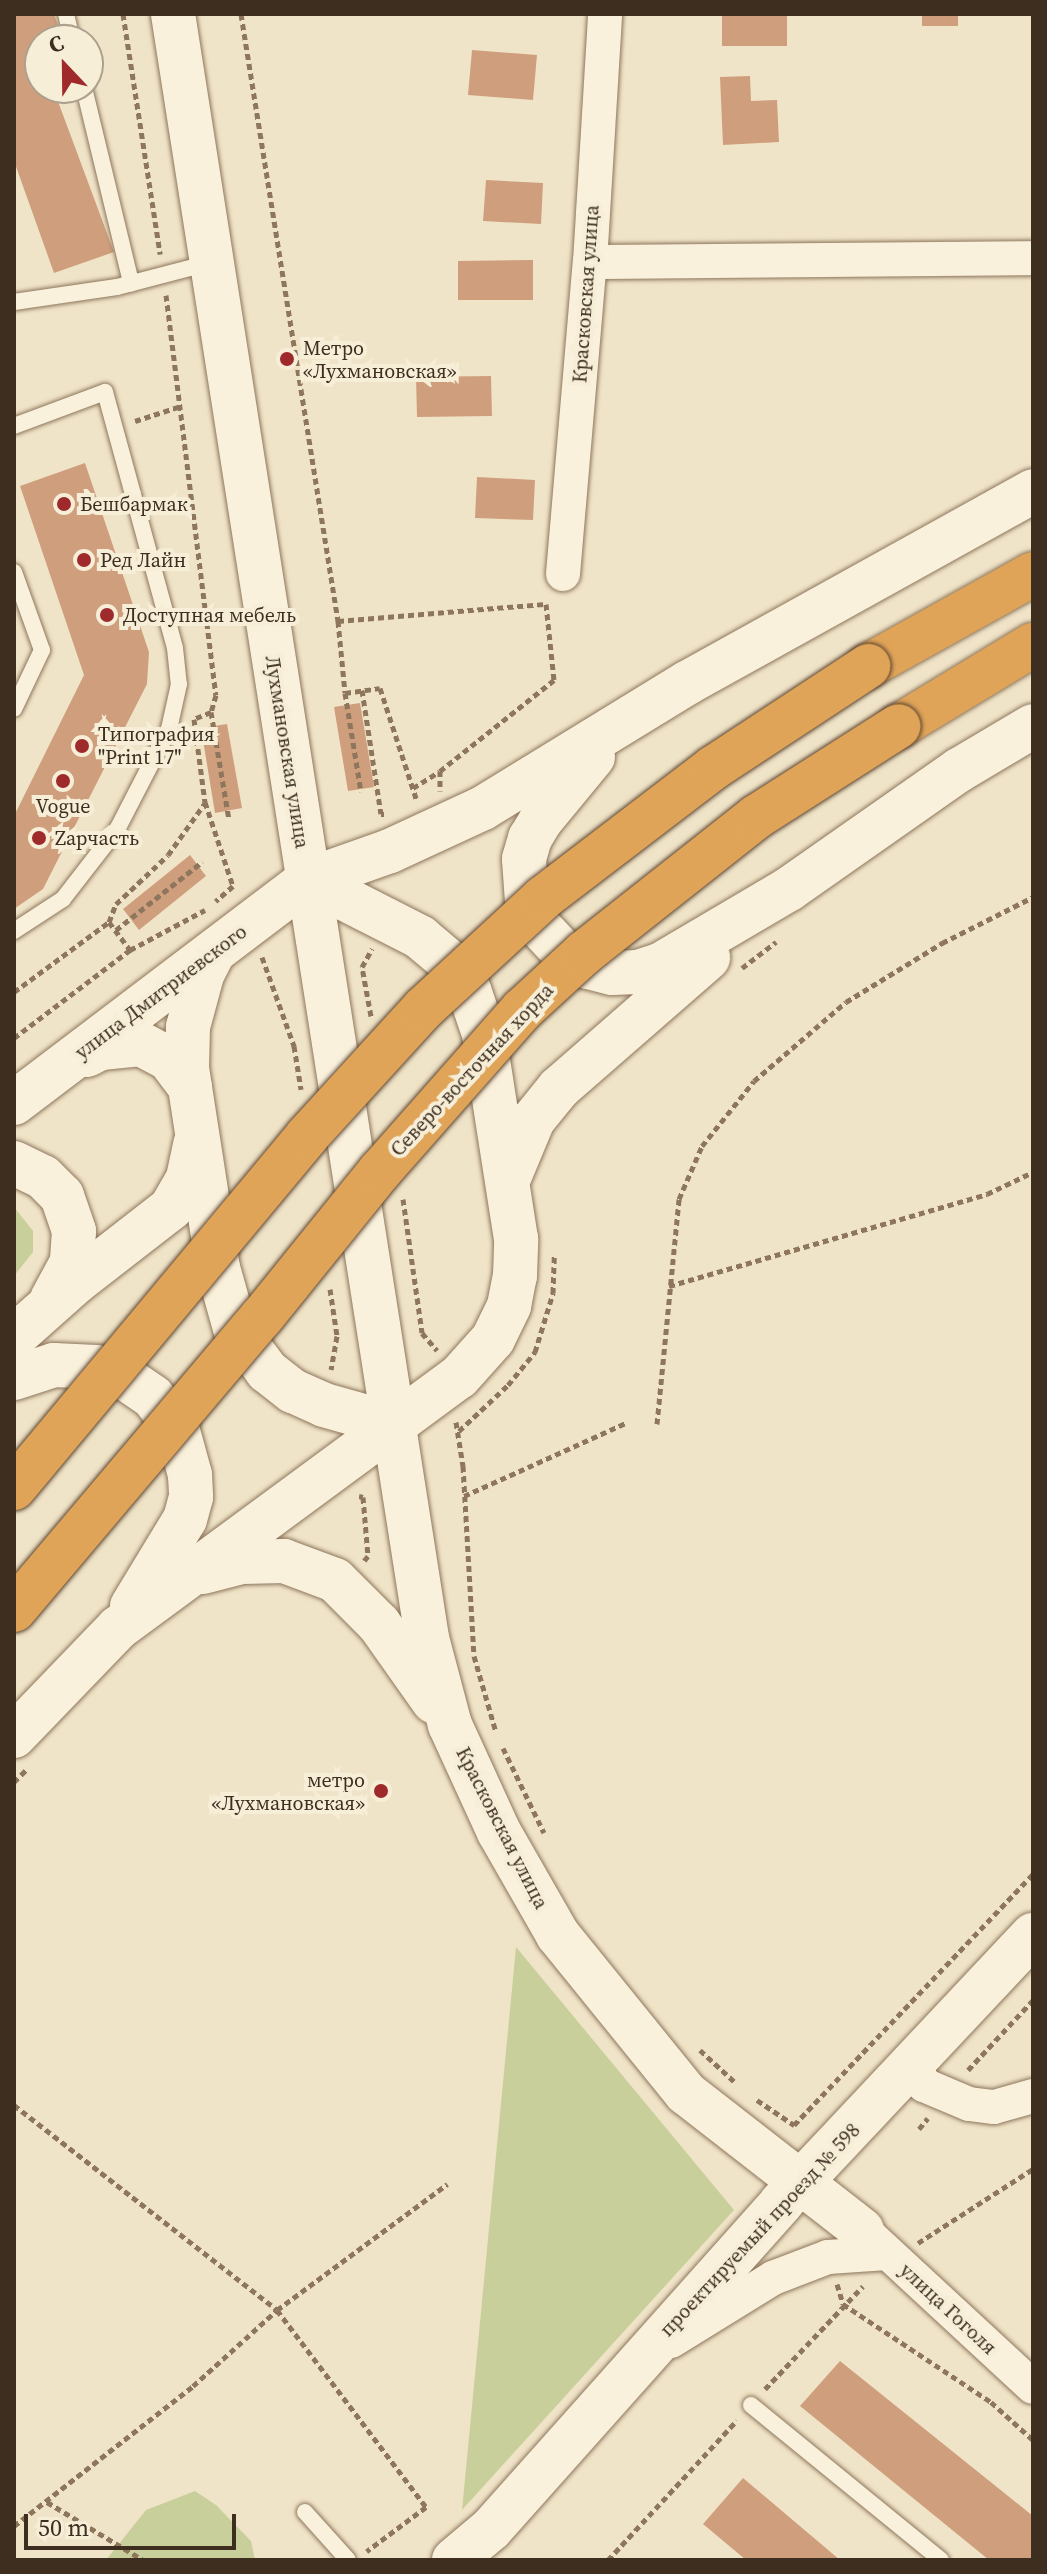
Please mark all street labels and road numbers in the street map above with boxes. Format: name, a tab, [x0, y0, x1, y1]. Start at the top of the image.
street label: Красковская улица	[568, 204, 604, 384]
street label: Лухмановская улица	[260, 654, 314, 850]
street label: улица Дмитриевского	[70, 920, 252, 1064]
street label: Северо-восточная хорда	[386, 979, 558, 1161]
street label: Красковская улица	[451, 1743, 553, 1913]
street label: проектируемый проезд № 598	[655, 2118, 865, 2342]
street label: улица Гоголя	[895, 2258, 1001, 2360]

